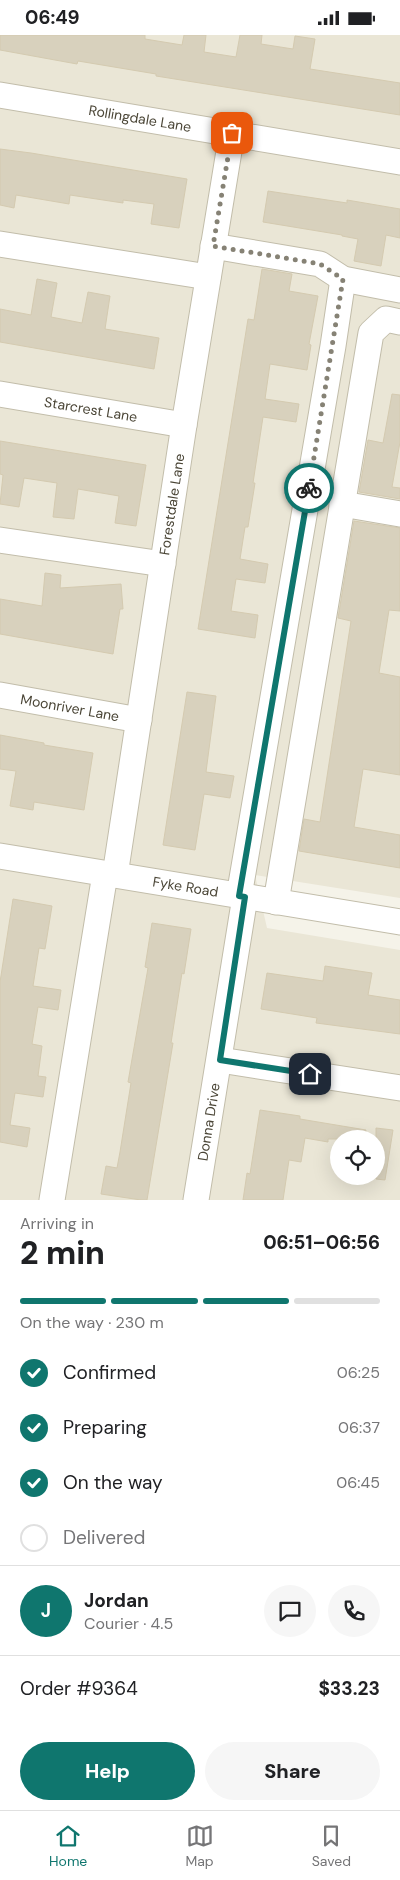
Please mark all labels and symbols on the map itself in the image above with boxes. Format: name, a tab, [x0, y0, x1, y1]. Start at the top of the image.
street label: Rollingdale Lane	[87, 101, 193, 136]
pin	[211, 112, 253, 154]
street label: Starcrest Lane	[43, 393, 139, 426]
street label: Forestdale Lane	[155, 452, 189, 556]
courier	[284, 463, 334, 513]
street label: Moonriver Lane	[19, 690, 121, 725]
street label: Fyke Road	[151, 872, 220, 901]
pin	[289, 1053, 331, 1095]
street label: Donna Drive	[193, 1082, 224, 1162]

